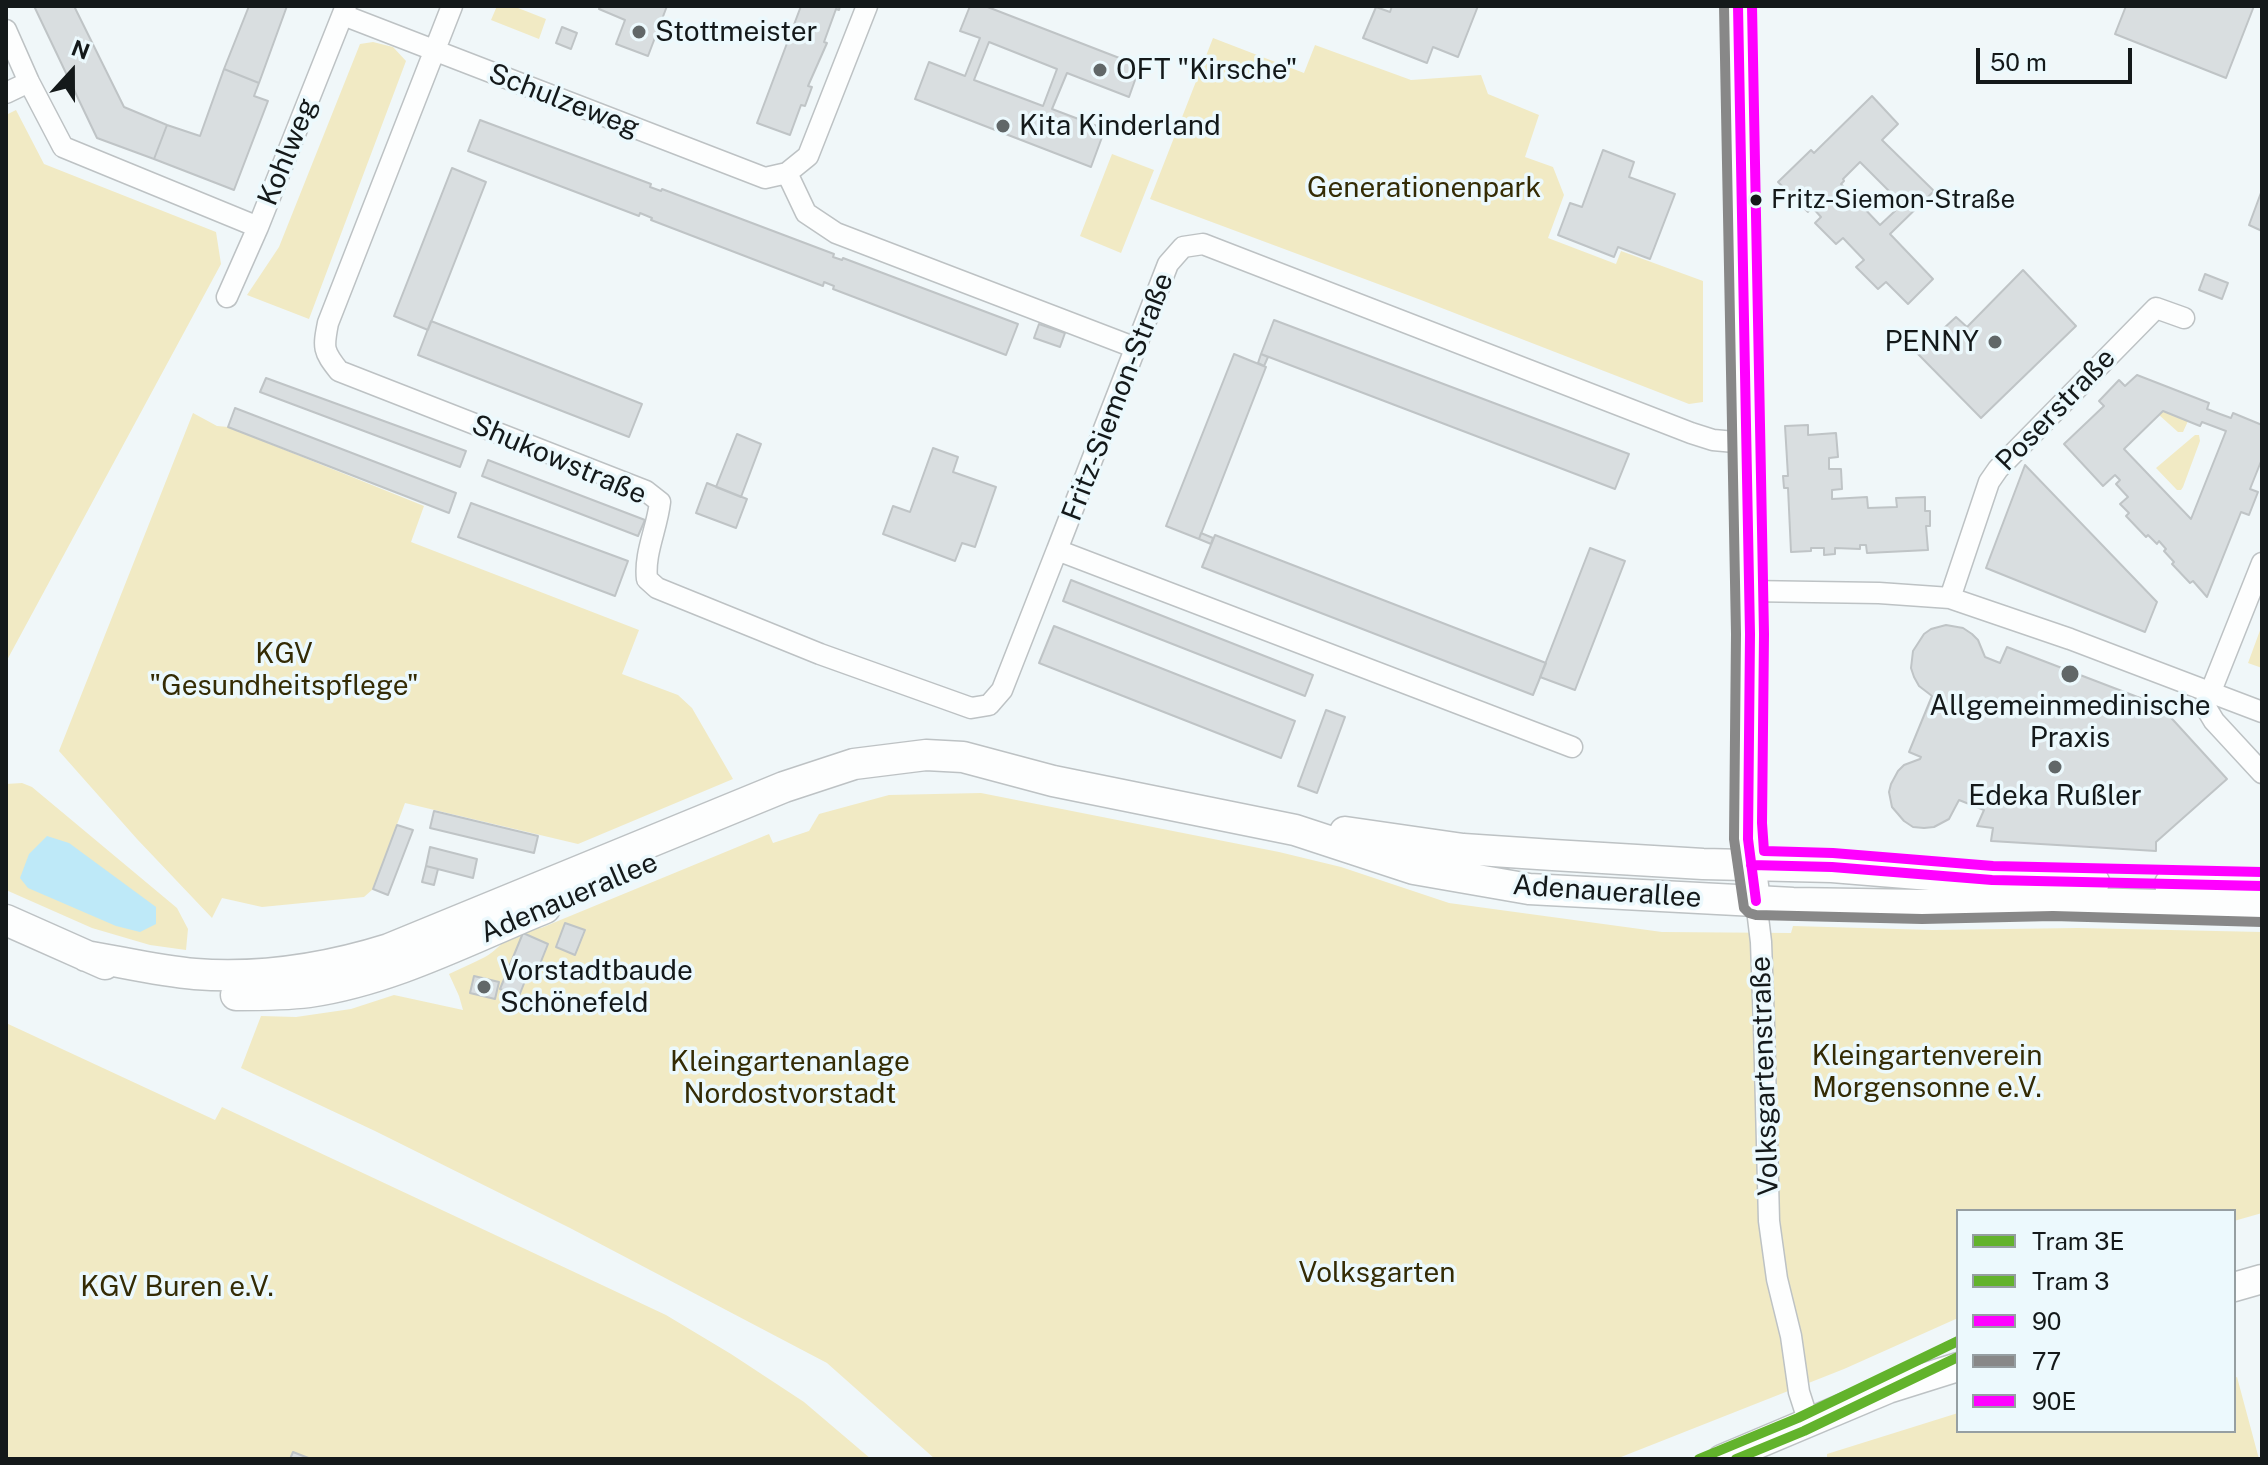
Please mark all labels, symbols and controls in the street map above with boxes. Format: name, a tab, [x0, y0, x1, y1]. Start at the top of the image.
place label: Stottmeister	[655, 15, 817, 49]
marker: Stottmeister	[630, 23, 648, 41]
north arrow	[32, 32, 112, 112]
scale bar	[1980, 32, 2136, 82]
text: N	[68, 34, 93, 65]
text: 50 m	[1990, 48, 2047, 76]
place label: OFT "Kirsche"	[1116, 53, 1298, 87]
street label: Schulzeweg	[484, 57, 644, 145]
marker: OFT "Kirsche"	[1091, 61, 1109, 79]
street label: Kohlweg	[251, 93, 325, 211]
place label: Kita Kinderland	[1019, 109, 1221, 143]
marker: Kita Kinderland	[994, 117, 1012, 135]
park label: Generationenpark	[1307, 171, 1541, 205]
place label: Fritz-Siemon-Straße	[1771, 184, 2015, 216]
marker: Fritz-Siemon-Straße	[1748, 192, 1764, 208]
street label: Fritz-Siemon-Straße	[1055, 268, 1181, 526]
place label: PENNY	[1884, 325, 1979, 359]
marker: PENNY	[1986, 333, 2004, 351]
street label: Poserstraße	[1989, 342, 2123, 478]
street label: Shukowstraße	[467, 408, 651, 512]
park label: KGV "Gesundheitspflege"	[149, 637, 419, 703]
marker: Allgemeinmedinische Praxis	[2059, 663, 2081, 685]
place label: Allgemeinmedinische Praxis	[1929, 689, 2211, 755]
marker: Edeka Rußler	[2046, 758, 2064, 776]
place label: Edeka Rußler	[1968, 779, 2142, 813]
street label: Adenauerallee	[475, 846, 663, 950]
street label: Adenauerallee	[1511, 869, 1703, 915]
place label: Vorstadtbaude Schönefeld	[500, 954, 693, 1020]
street label: Volksgartenstraße	[1744, 956, 1786, 1196]
marker: Vorstadtbaude Schönefeld	[475, 978, 493, 996]
park label: Kleingartenverein Morgensonne e.V.	[1812, 1039, 2042, 1105]
park label: Kleingartenanlage Nordostvorstadt	[670, 1045, 910, 1111]
legend	[1956, 1209, 2236, 1433]
text: Tram 3E	[2032, 1227, 2124, 1255]
park label: Volksgarten	[1299, 1256, 1455, 1290]
text: Tram 3	[2032, 1267, 2109, 1295]
park label: KGV Buren e.V.	[80, 1270, 274, 1304]
text: 90	[2032, 1307, 2062, 1335]
text: 77	[2032, 1347, 2061, 1375]
text: 90E	[2032, 1387, 2076, 1415]

